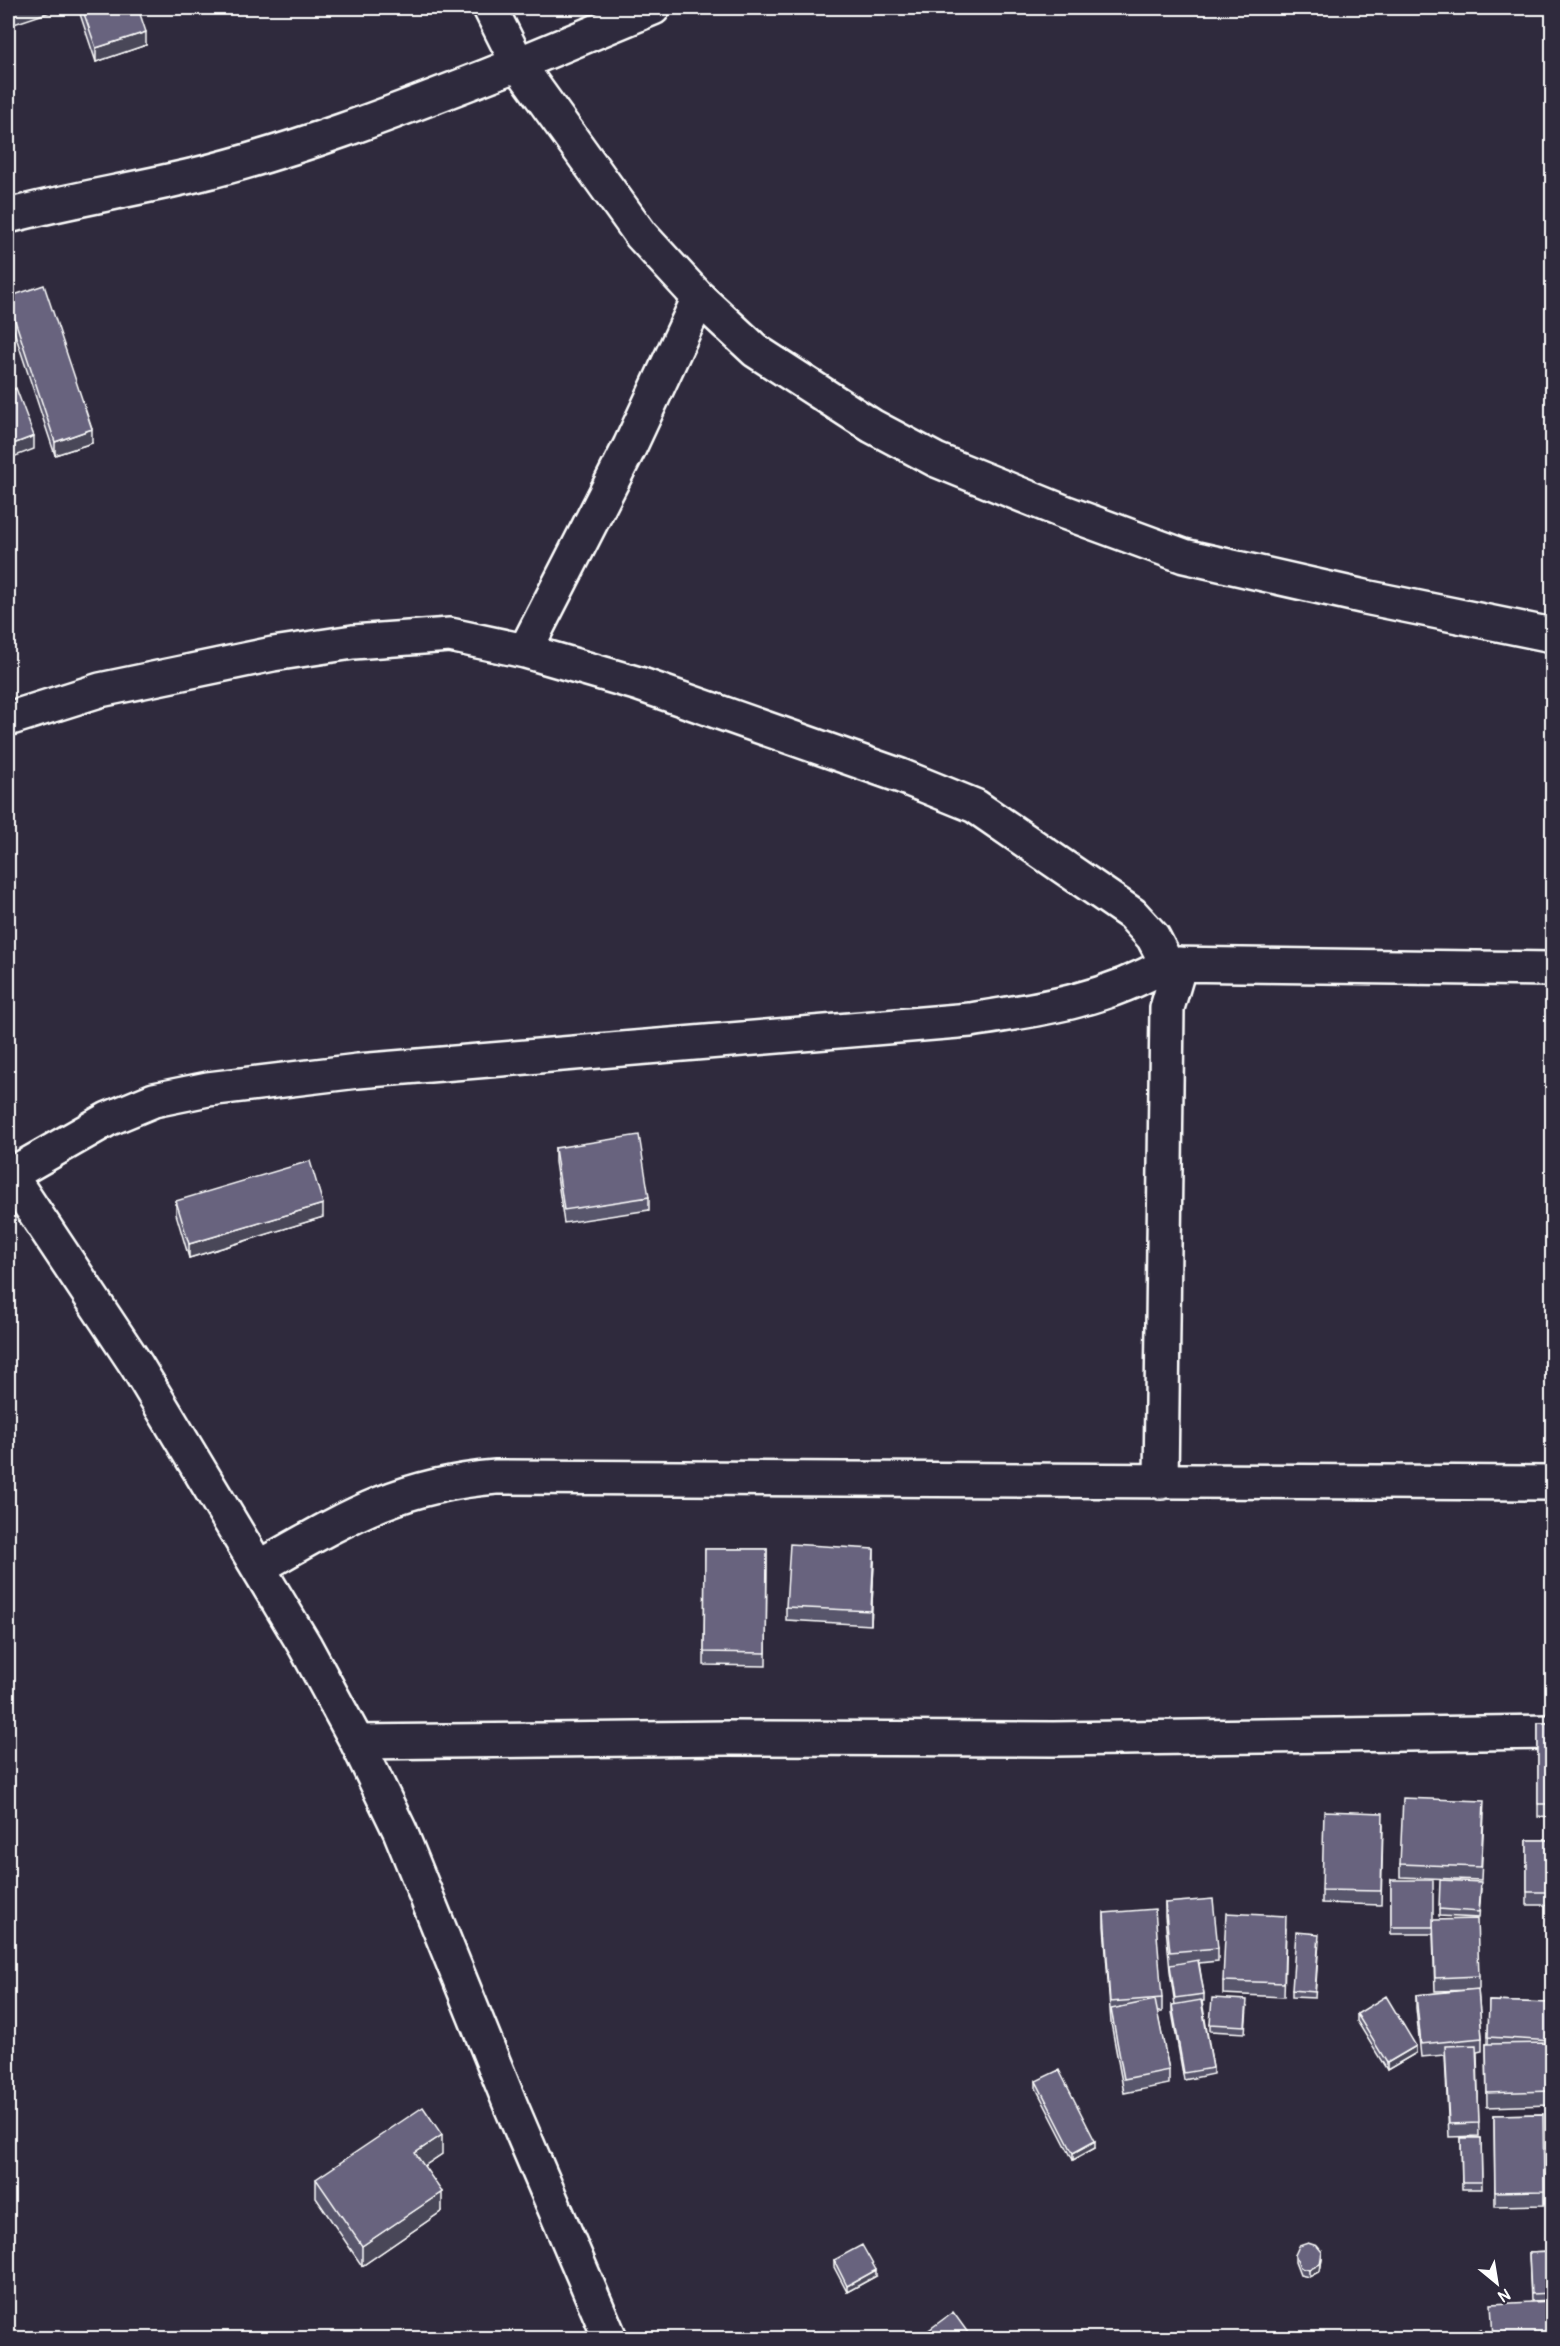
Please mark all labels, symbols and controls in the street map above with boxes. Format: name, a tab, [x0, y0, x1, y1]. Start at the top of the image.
north arrow	[1467, 2253, 1527, 2313]
text: N	[1494, 2284, 1514, 2307]

